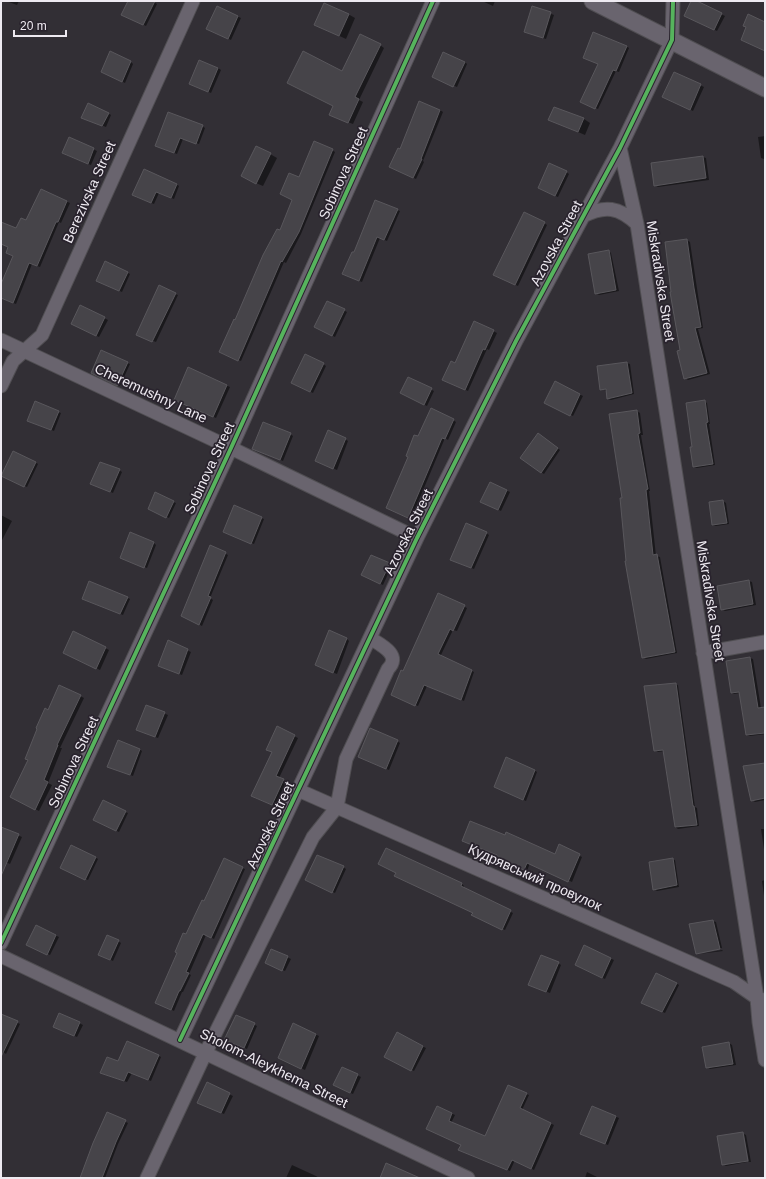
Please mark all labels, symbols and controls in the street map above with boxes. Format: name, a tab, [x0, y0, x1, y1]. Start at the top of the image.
scale bar	[14, 12, 66, 38]
text: 20 m	[20, 19, 47, 33]
street label: Sobinova Street	[315, 124, 371, 222]
street label: Berezivska Street	[59, 139, 119, 245]
street label: Azovska Street	[527, 198, 585, 288]
street label: Miskradivska Street	[644, 219, 678, 343]
street label: Cheremushny Lane	[92, 360, 210, 426]
street label: Sobinova Street	[181, 419, 237, 517]
street label: Azovska Street	[380, 486, 436, 578]
street label: Miskradivska Street	[694, 539, 728, 663]
street label: Sobinova Street	[45, 713, 101, 811]
street label: Azovska Street	[243, 779, 297, 871]
street label: Кудрявський провулок	[466, 840, 605, 914]
street label: Sholom-Aleykhema Street	[197, 1025, 351, 1111]

